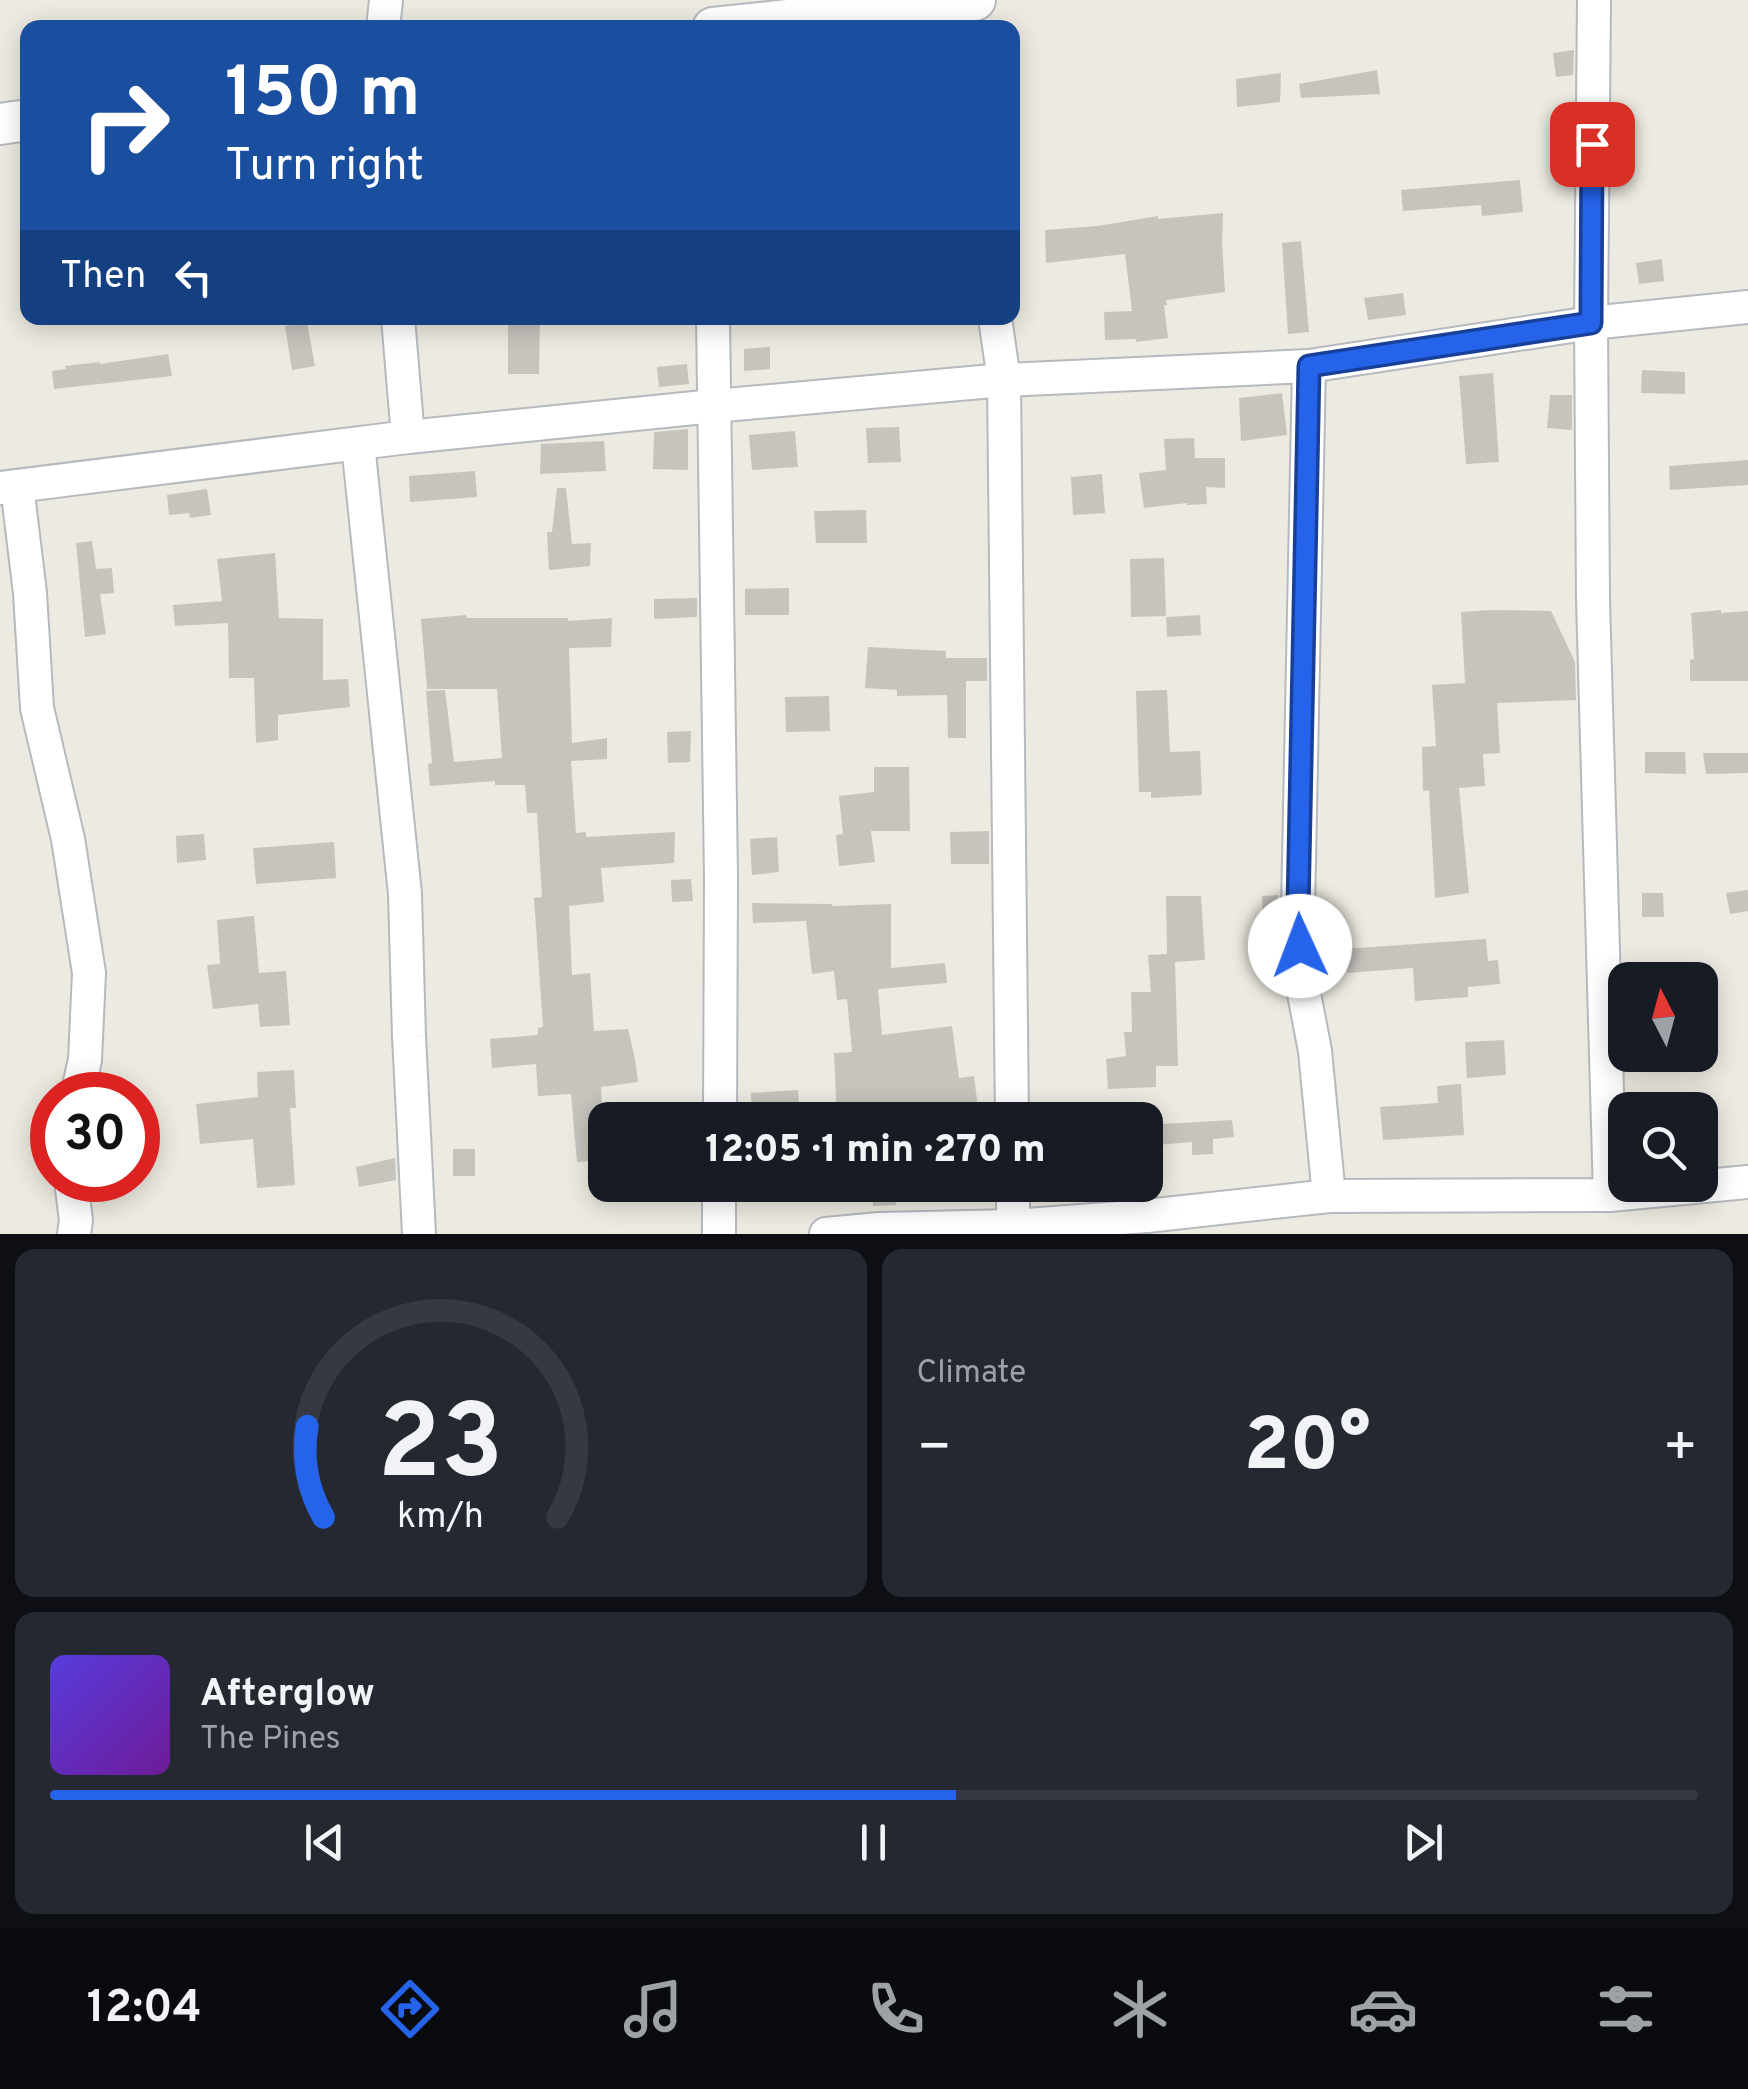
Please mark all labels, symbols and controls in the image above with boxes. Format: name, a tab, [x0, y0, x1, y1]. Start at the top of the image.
text: 150 m	[225, 52, 420, 141]
icon: right	[60, 60, 190, 190]
pin	[1550, 102, 1635, 187]
icon: arrive	[1565, 117, 1620, 172]
text: Turn right	[225, 139, 424, 196]
icon: left	[166, 250, 221, 305]
text: Then	[60, 253, 146, 302]
position arrow	[1248, 894, 1352, 998]
north arrow	[1608, 962, 1718, 1072]
map controls	[1608, 962, 1718, 1202]
speed limit sign: 30	[30, 1072, 160, 1202]
button: search	[1608, 1092, 1718, 1202]
text: 12:05 · 1 min · 270 m	[705, 1127, 1046, 1176]
text: Climate	[917, 1354, 1026, 1394]
text: 23	[378, 1383, 504, 1515]
text: 20°	[1244, 1402, 1371, 1497]
text: −	[917, 1415, 952, 1485]
text: +	[1663, 1415, 1698, 1485]
text: km/h	[397, 1495, 484, 1541]
text: Afterglow	[200, 1671, 375, 1720]
text: The Pines	[200, 1720, 341, 1760]
icon: previous	[297, 1815, 352, 1870]
icon: pause	[846, 1815, 901, 1870]
icon: next	[1396, 1815, 1451, 1870]
icon: directions	[375, 1974, 445, 2044]
icon: music	[618, 1974, 688, 2044]
icon: phone	[861, 1974, 931, 2044]
icon: climate	[1105, 1974, 1175, 2044]
icon: car	[1348, 1974, 1418, 2044]
icon: filters	[1591, 1974, 1661, 2044]
text: 12:04	[87, 1981, 202, 2038]

